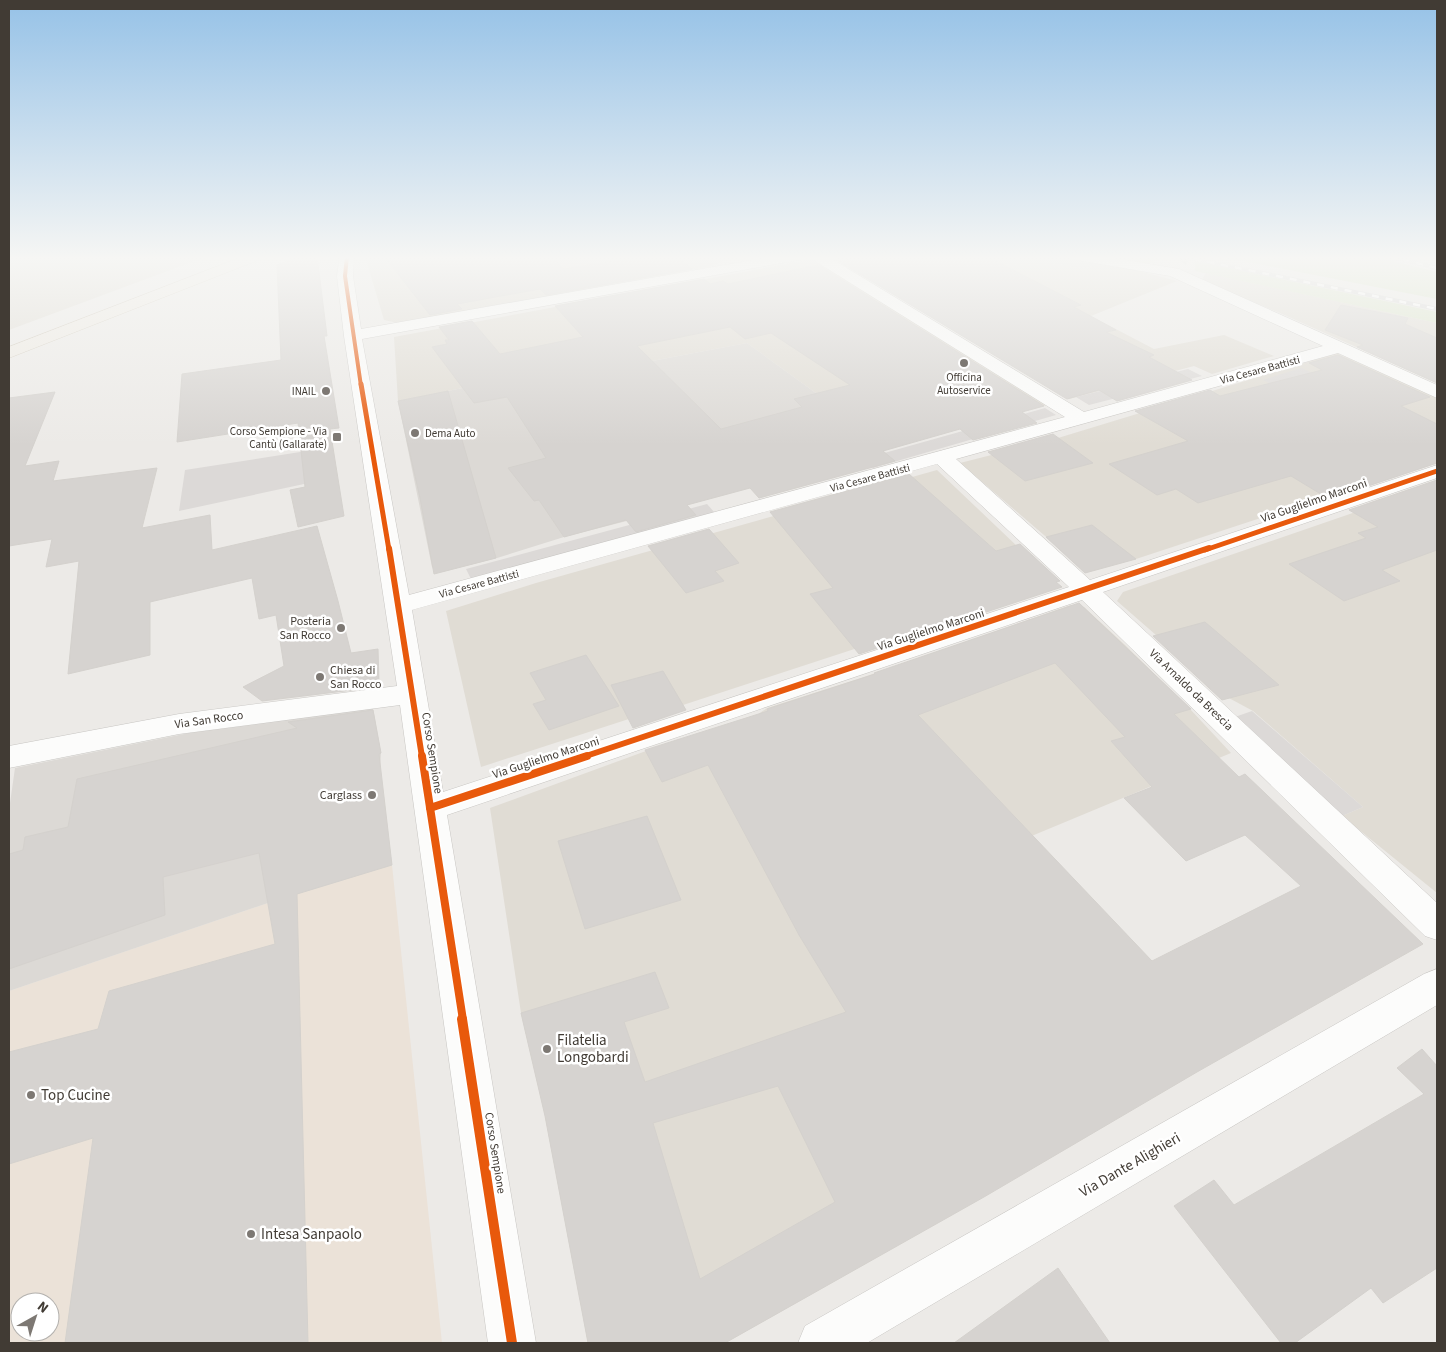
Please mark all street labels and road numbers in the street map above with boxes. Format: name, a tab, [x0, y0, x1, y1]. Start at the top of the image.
street label: Via Cesare Battisti	[1218, 352, 1302, 388]
street label: Via Cesare Battisti	[828, 460, 912, 496]
street label: Via Guglielmo Marconi	[1259, 475, 1370, 527]
street label: Via Cesare Battisti	[437, 566, 521, 602]
street label: Via Guglielmo Marconi	[875, 605, 987, 655]
street label: Via Arnaldo da Brescia	[1145, 645, 1237, 735]
street label: Via San Rocco	[174, 707, 244, 733]
street label: Corso Sempione	[417, 711, 447, 795]
street label: Via Guglielmo Marconi	[490, 733, 602, 783]
street label: Corso Sempione	[480, 1111, 510, 1195]
street label: Via Dante Alighieri	[1076, 1127, 1184, 1203]

